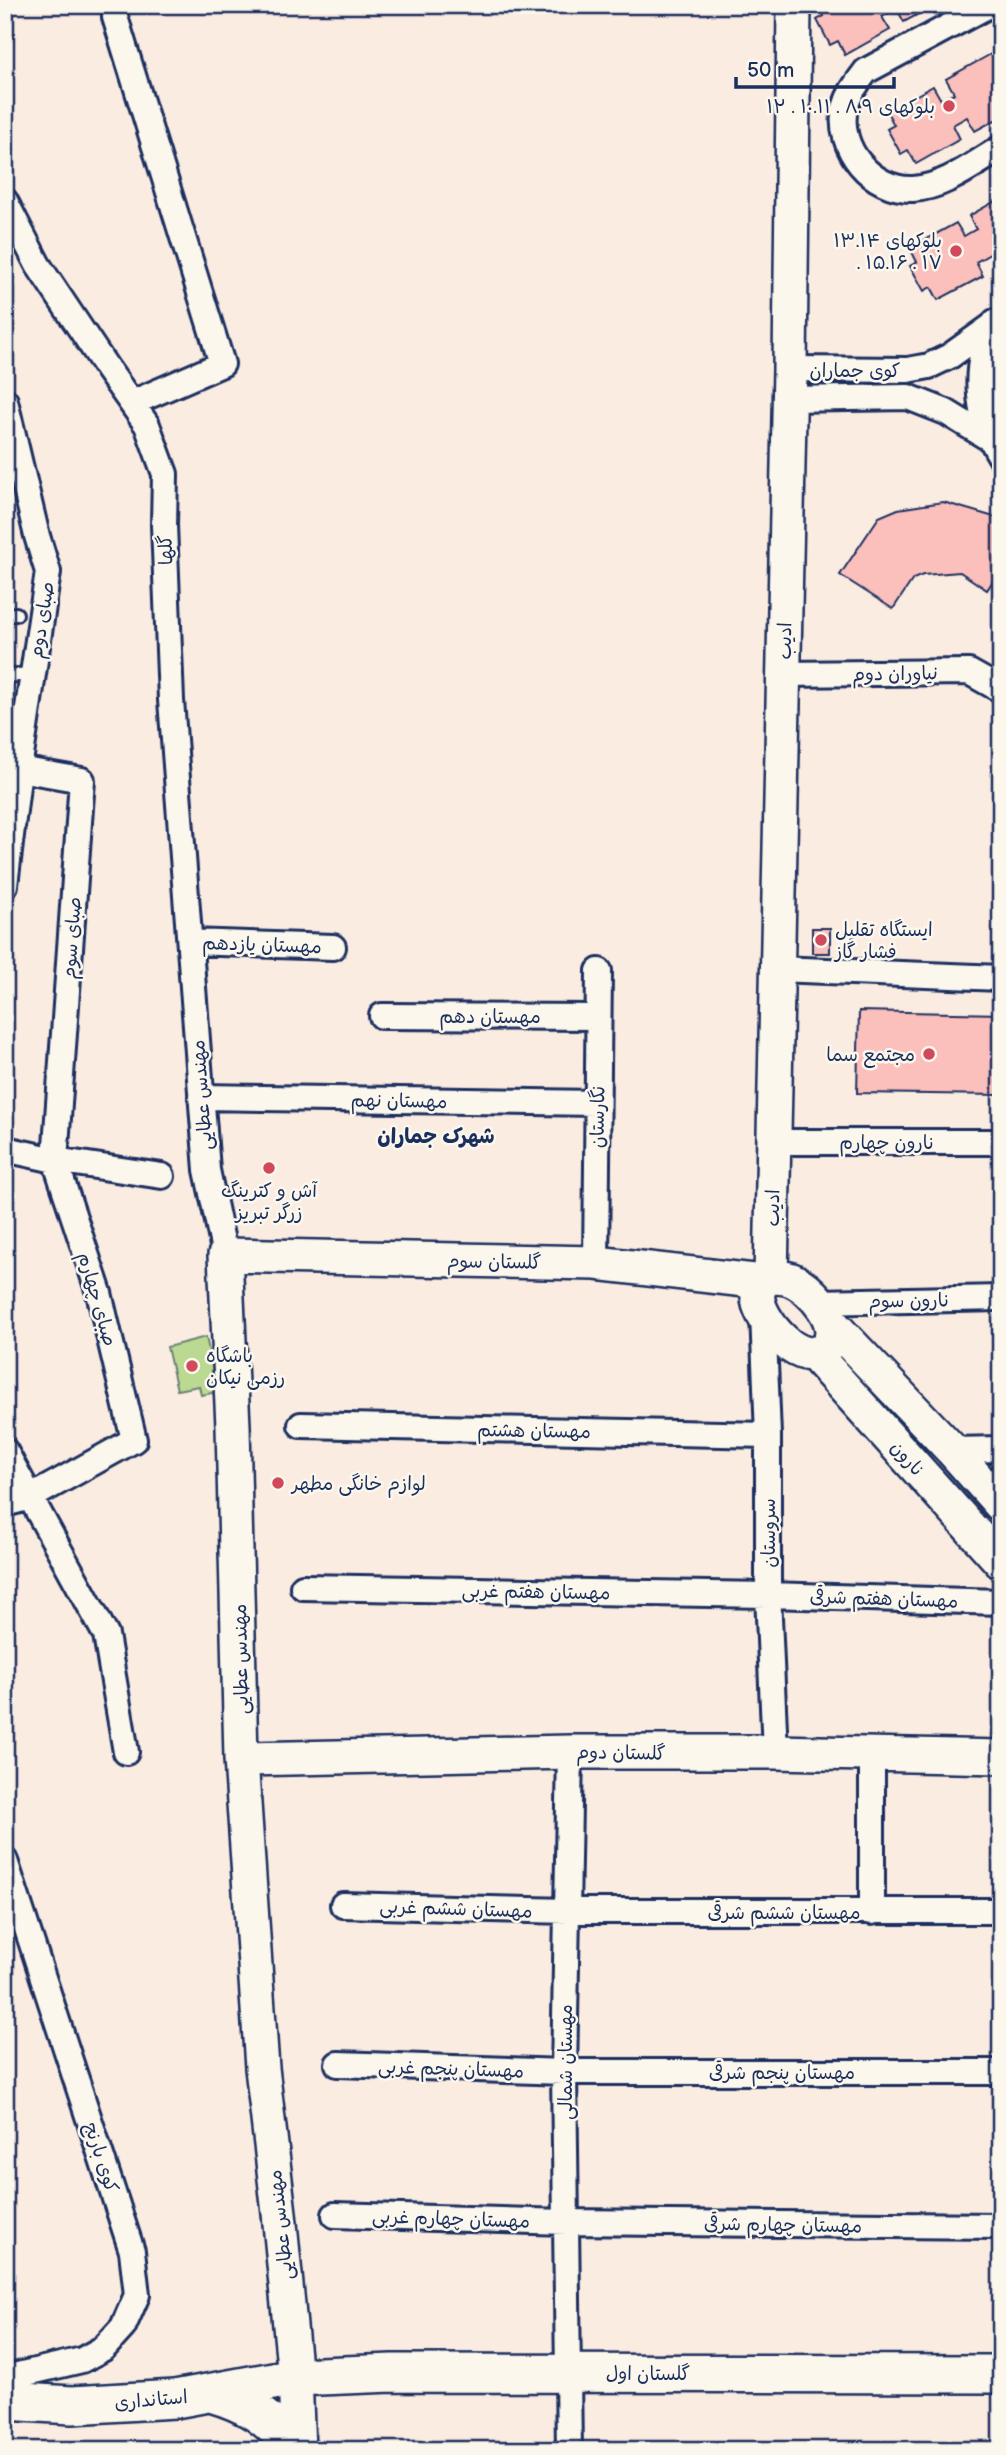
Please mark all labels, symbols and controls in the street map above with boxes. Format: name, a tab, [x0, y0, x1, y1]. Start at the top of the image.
scale bar	[736, 46, 894, 90]
text: 50 m	[747, 58, 794, 83]
place label: بلوکهای ۸.۹ . ۱۰.۱۱ . ۱۲	[766, 96, 935, 119]
marker: بلوکهای ۸.۹ . ۱۰.۱۱ . ۱۲	[941, 98, 957, 114]
place label: بلوکهای ۱۳.۱۴ . ۱۵.۱۶ . ۱۷	[833, 230, 942, 275]
marker: بلوکهای ۱۳.۱۴ . ۱۵.۱۶ . ۱۷	[948, 243, 964, 259]
street label: کوی جماران	[810, 360, 900, 383]
street label: گلها	[154, 534, 179, 565]
street label: صبای دوم	[25, 580, 62, 661]
street label: ادیب	[774, 622, 797, 660]
street label: نیاوران دوم	[852, 662, 938, 689]
street label: صبای سوم	[58, 896, 89, 980]
place label: ایستگاه تقلیل فشار گاز	[833, 919, 933, 964]
street label: مهستان یازدهم	[202, 932, 322, 961]
marker: ایستگاه تقلیل فشار گاز	[813, 932, 829, 948]
street label: مهستان دهم	[439, 1006, 541, 1031]
street label: مهندس عطایی	[187, 1039, 218, 1151]
place label: مجتمع سما	[826, 1044, 915, 1068]
marker: مجتمع سما	[921, 1046, 937, 1062]
street label: نگارستان	[586, 1086, 611, 1148]
street label: مهستان نهم	[350, 1089, 447, 1116]
district label: شهرک جماران	[377, 1124, 495, 1149]
street label: نارون چهارم	[839, 1132, 935, 1157]
marker: آش و کترینگ زرگر تبریز	[261, 1160, 277, 1176]
place label: آش و کترینگ زرگر تبریز	[221, 1180, 318, 1225]
street label: ادیب	[762, 1189, 785, 1227]
street label: صبای چهارم	[70, 1250, 121, 1350]
street label: گلستان سوم	[447, 1250, 541, 1277]
street label: نارون سوم	[868, 1289, 950, 1316]
place label: باشگاه رزمی نیکان	[206, 1345, 285, 1390]
marker: باشگاه رزمی نیکان	[184, 1358, 200, 1374]
street label: مهستان هشتم	[477, 1419, 591, 1446]
street label: نارون	[885, 1436, 929, 1482]
place label: لوازم خانگی مطهر	[290, 1473, 426, 1498]
marker: لوازم خانگی مطهر	[270, 1475, 286, 1491]
street label: سروستان	[758, 1498, 781, 1568]
street label: مهستان هفتم غربی	[461, 1580, 611, 1607]
street label: مهستان هفتم شرقی	[809, 1583, 959, 1616]
street label: مهندس عطایی	[229, 1603, 254, 1715]
street label: گلستان دوم	[576, 1741, 666, 1768]
street label: مهستان ششم غربی	[379, 1895, 533, 1926]
street label: مهستان ششم شرقی	[708, 1900, 861, 1927]
street label: مهستان شمالی	[555, 2004, 578, 2120]
street label: مهستان پنجم غربی	[377, 2055, 524, 2086]
street label: مهستان پنجم شرقی	[709, 2060, 855, 2087]
street label: کوی بارنج	[78, 2119, 123, 2196]
street label: مهندس عطایی	[264, 2169, 299, 2281]
street label: مهستان چهارم غربی	[371, 2205, 530, 2236]
street label: مهستان چهارم شرقی	[704, 2211, 862, 2240]
street label: گلستان اول	[606, 2363, 690, 2386]
street label: استاندارى	[114, 2386, 189, 2415]

